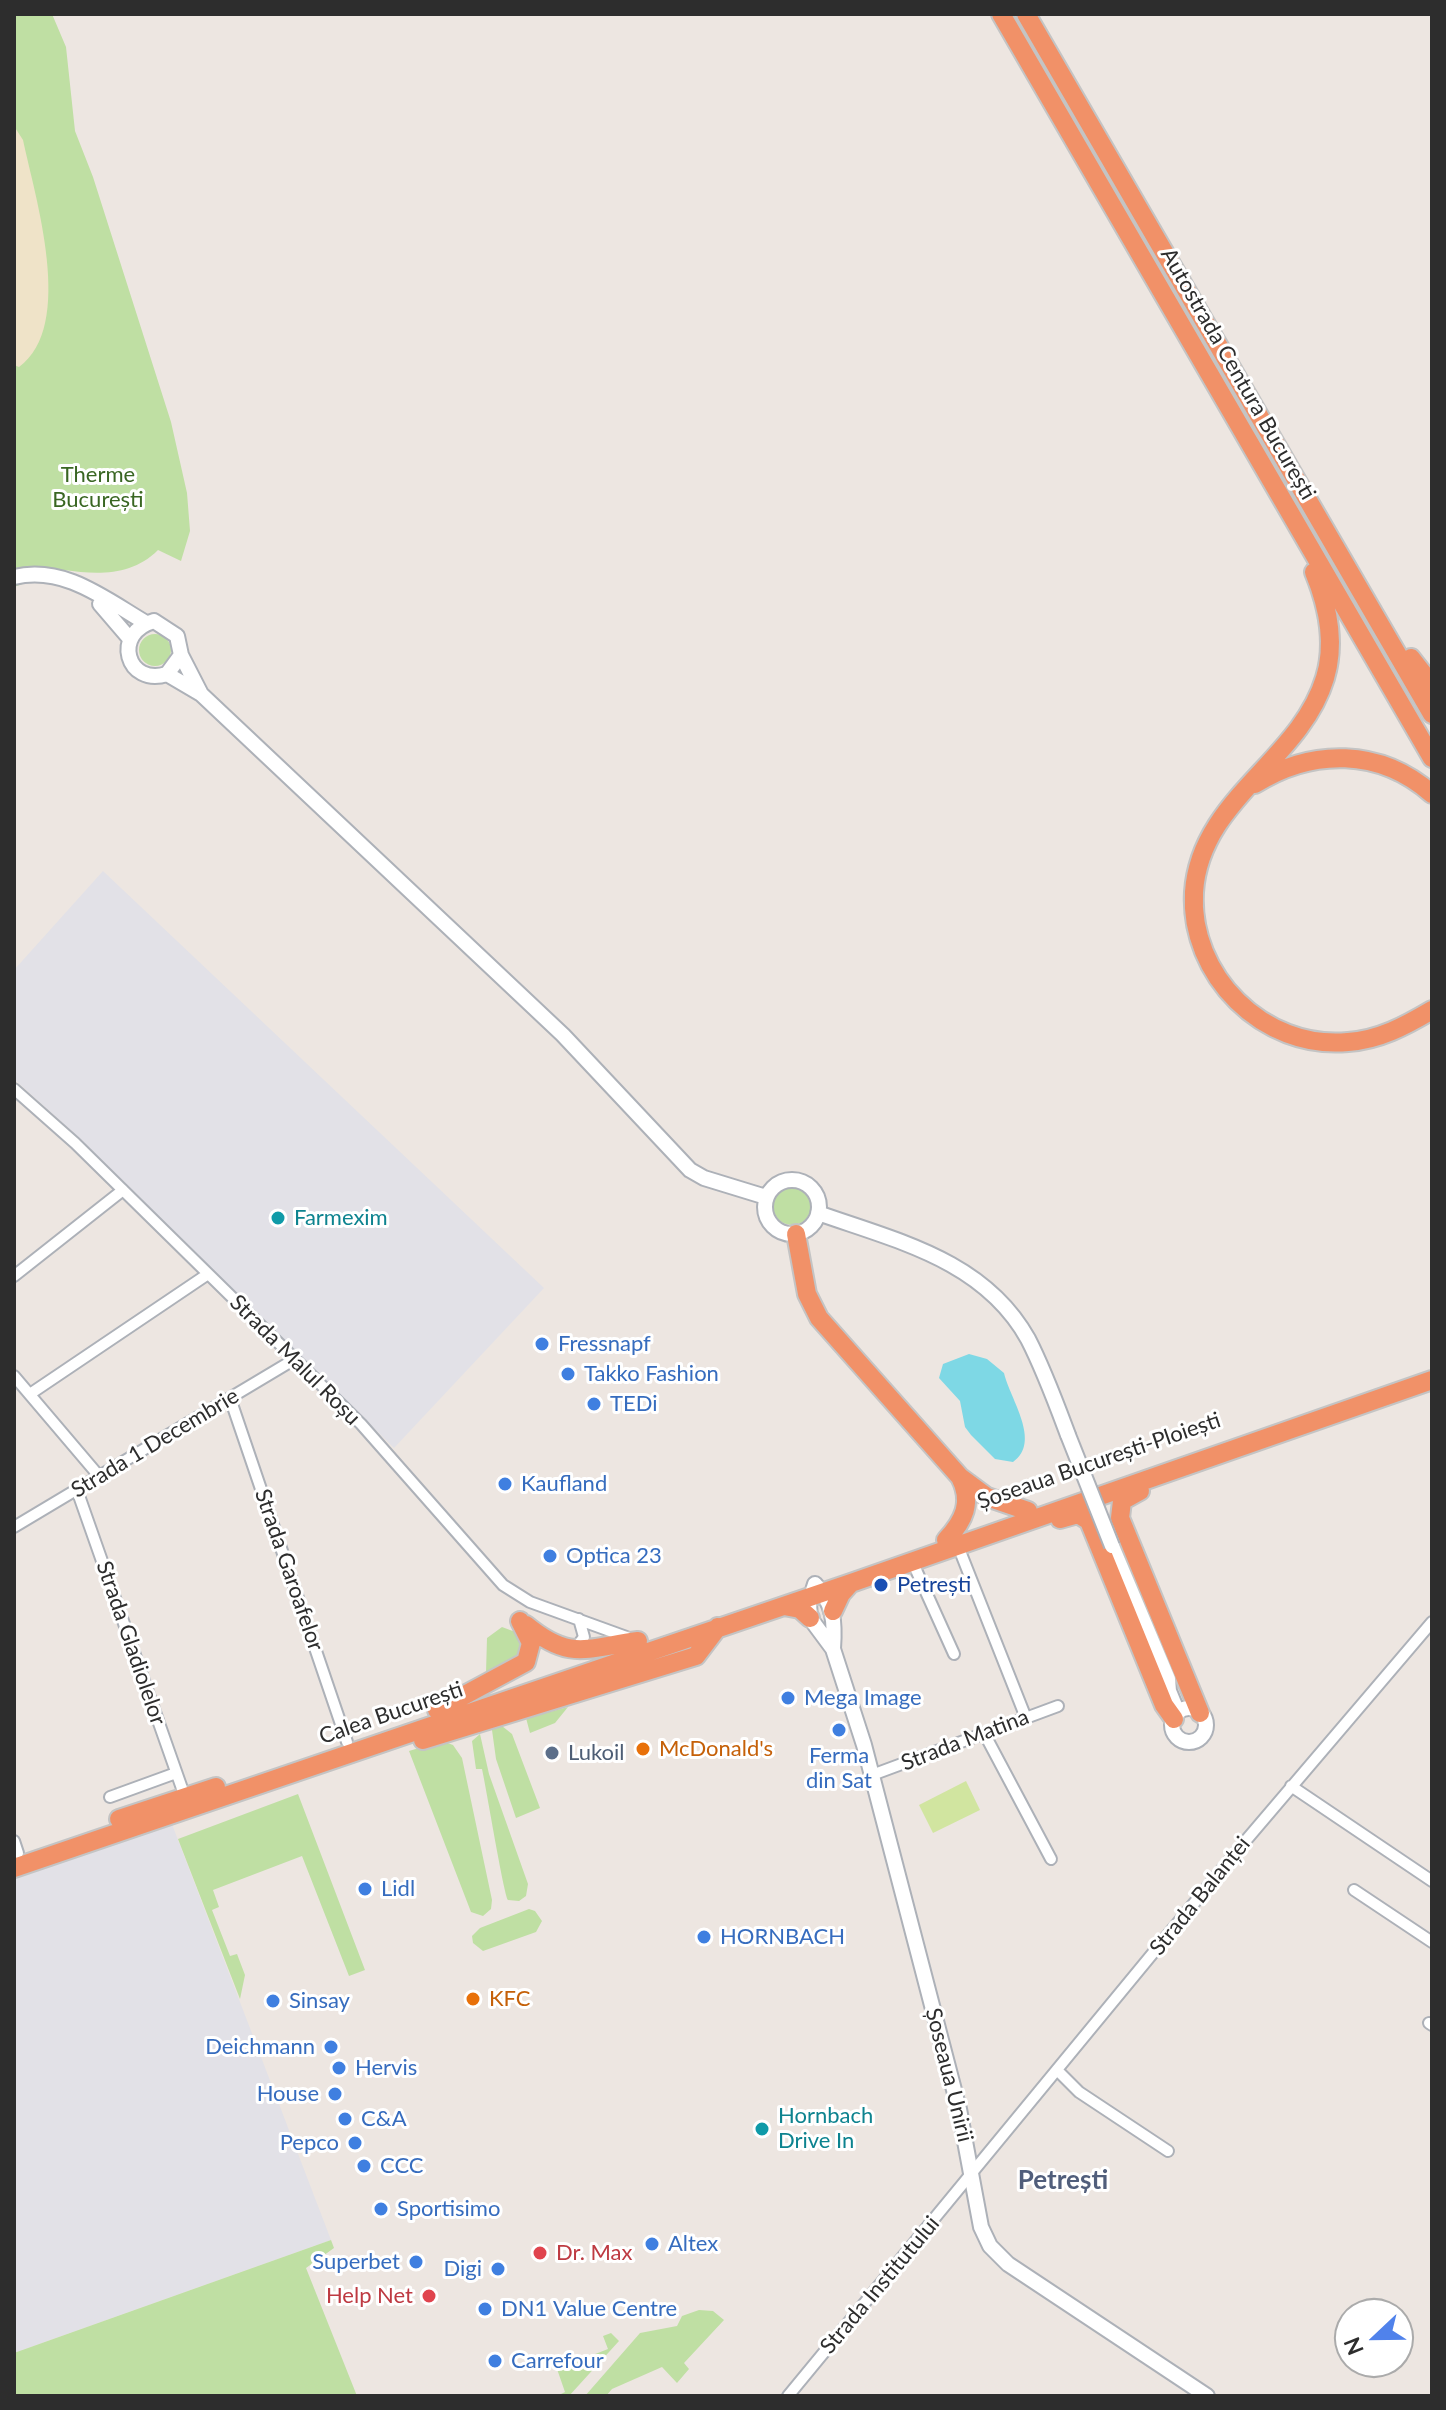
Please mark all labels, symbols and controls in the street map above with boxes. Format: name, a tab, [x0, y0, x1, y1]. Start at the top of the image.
street label: Autostrada Centura București	[1155, 243, 1321, 505]
park label: Therme București	[52, 462, 144, 514]
place label: Farmexim	[294, 1205, 388, 1231]
marker: Farmexim	[269, 1209, 287, 1227]
street label: Strada Malul Roșu	[224, 1289, 366, 1431]
place label: Fressnapf	[558, 1331, 651, 1357]
marker: Fressnapf	[533, 1335, 551, 1353]
place label: Takko Fashion	[584, 1361, 719, 1387]
marker: Takko Fashion	[559, 1365, 577, 1383]
street label: Strada 1 Decembrie	[66, 1383, 244, 1503]
place label: TEDi	[610, 1391, 657, 1417]
marker: TEDi	[585, 1395, 603, 1413]
street label: Șoseaua București-Ploiești	[974, 1407, 1224, 1515]
place label: Kaufland	[521, 1471, 607, 1497]
marker: Kaufland	[496, 1475, 514, 1493]
street label: Strada Garoafelor	[249, 1486, 329, 1654]
place label: Optica 23	[566, 1543, 662, 1569]
marker: Optica 23	[541, 1547, 559, 1565]
street label: Strada Gladiolelor	[91, 1558, 171, 1728]
place label: Petrești	[897, 1572, 971, 1598]
marker: Petrești	[872, 1576, 890, 1594]
street label: Calea București	[316, 1676, 466, 1750]
place label: Mega Image	[804, 1685, 922, 1711]
marker: Mega Image	[779, 1689, 797, 1707]
street label: Strada Matina	[897, 1704, 1033, 1776]
marker: Ferma din Sat	[830, 1721, 848, 1739]
place label: McDonald's	[659, 1736, 773, 1762]
place label: Lukoil	[568, 1740, 624, 1766]
marker: McDonald's	[634, 1740, 652, 1758]
place label: Ferma din Sat	[806, 1743, 872, 1794]
marker: Lukoil	[543, 1744, 561, 1762]
street label: Strada Balanței	[1144, 1831, 1256, 1961]
place label: Lidl	[381, 1876, 415, 1902]
marker: Lidl	[356, 1880, 374, 1898]
place label: HORNBACH	[720, 1924, 845, 1950]
marker: HORNBACH	[695, 1928, 713, 1946]
place label: KFC	[489, 1986, 531, 2012]
place label: Sinsay	[289, 1988, 350, 2014]
marker: KFC	[464, 1990, 482, 2008]
marker: Sinsay	[264, 1992, 282, 2010]
street label: Șoseaua Unirii	[920, 2005, 978, 2145]
place label: Deichmann	[205, 2034, 315, 2060]
marker: Deichmann	[322, 2038, 340, 2056]
place label: Hervis	[355, 2055, 417, 2081]
marker: Hervis	[330, 2059, 348, 2077]
place label: House	[257, 2081, 319, 2107]
marker: House	[326, 2085, 344, 2103]
place label: Hornbach Drive In	[778, 2103, 873, 2154]
place label: C&A	[361, 2106, 407, 2132]
marker: C&A	[336, 2110, 354, 2128]
marker: Hornbach Drive In	[753, 2120, 771, 2138]
place label: Pepco	[280, 2130, 339, 2156]
marker: Pepco	[346, 2134, 364, 2152]
place label: CCC	[380, 2153, 423, 2179]
marker: CCC	[355, 2157, 373, 2175]
district label: Petrești	[1018, 2165, 1108, 2197]
place label: Sportisimo	[397, 2196, 500, 2222]
marker: Sportisimo	[372, 2200, 390, 2218]
street label: Strada Institutului	[815, 2211, 945, 2359]
place label: Altex	[668, 2231, 718, 2257]
marker: Altex	[643, 2235, 661, 2253]
place label: Dr. Max	[556, 2240, 632, 2266]
marker: Dr. Max	[531, 2244, 549, 2262]
place label: Superbet	[312, 2249, 400, 2275]
marker: Superbet	[407, 2253, 425, 2271]
place label: Digi	[443, 2256, 482, 2282]
marker: Digi	[489, 2260, 507, 2278]
place label: Help Net	[326, 2283, 413, 2309]
marker: Help Net	[420, 2287, 438, 2305]
place label: DN1 Value Centre	[501, 2296, 677, 2322]
north arrow	[1334, 2298, 1414, 2378]
marker: DN1 Value Centre	[476, 2300, 494, 2318]
text: N	[1337, 2334, 1369, 2359]
place label: Carrefour	[511, 2348, 604, 2374]
marker: Carrefour	[486, 2352, 504, 2370]

